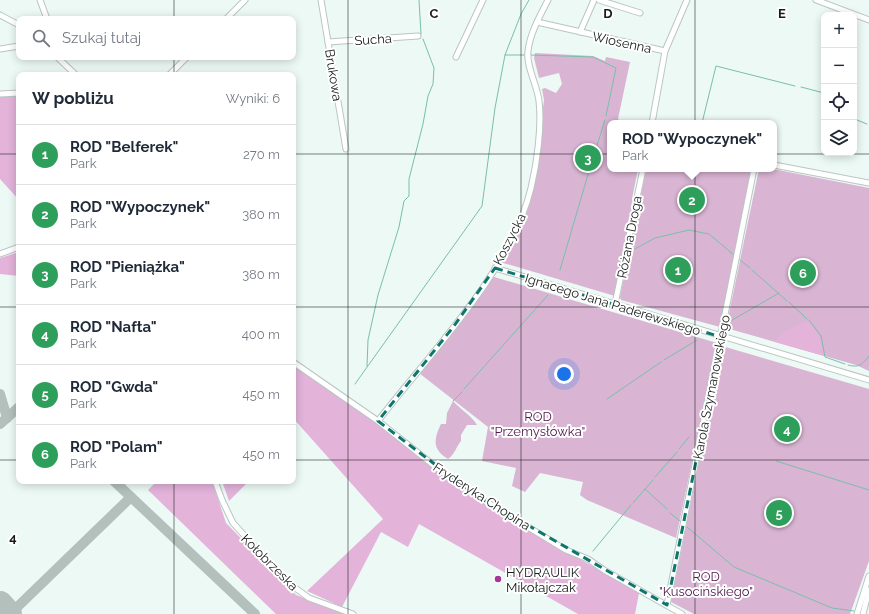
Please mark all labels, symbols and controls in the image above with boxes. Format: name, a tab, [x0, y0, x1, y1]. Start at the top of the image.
text: C	[430, 6, 439, 21]
text: D	[603, 6, 613, 21]
text: E	[778, 6, 786, 21]
map controls	[821, 12, 857, 156]
button: +	[821, 12, 857, 48]
search box	[16, 16, 296, 60]
icon: search	[30, 27, 52, 49]
text: Szukaj tutaj	[62, 29, 141, 47]
street label: Wiosenna	[591, 29, 653, 56]
street label: Sucha	[354, 31, 392, 48]
street label: Brukowa	[322, 48, 345, 102]
button: −	[821, 48, 857, 84]
button: locate	[821, 84, 857, 120]
text: W pobliżu	[32, 88, 114, 108]
text: Wyniki: 6	[226, 91, 280, 106]
popup	[607, 120, 777, 172]
button: layers	[821, 120, 857, 156]
text: ROD "Wypoczynek"	[622, 130, 762, 148]
text: ROD "Belferek"	[70, 138, 179, 156]
pin: 3	[575, 143, 601, 173]
text: 1	[42, 147, 48, 162]
text: 270 m	[243, 147, 280, 162]
text: Park	[622, 148, 648, 163]
text: Park	[70, 156, 97, 171]
pin: 2	[679, 185, 705, 215]
street label: Różana Droga	[614, 195, 645, 280]
text: ROD "Wypoczynek"	[70, 198, 210, 216]
text: 2	[41, 207, 49, 222]
text: 380 m	[242, 207, 280, 222]
street label: Koszycka	[490, 211, 529, 268]
text: Park	[70, 216, 97, 231]
pin: 1	[665, 255, 691, 285]
text: ROD "Pieniążka"	[70, 258, 185, 276]
pin: 6	[790, 258, 816, 288]
text: 3	[41, 267, 49, 282]
text: 380 m	[242, 267, 280, 282]
street label: Ignacego Jana Paderewskiego	[523, 271, 703, 338]
text: Park	[70, 276, 97, 291]
street label: Karola Szymanowskiego	[690, 313, 733, 461]
text: ROD "Nafta"	[70, 318, 157, 336]
text: 4	[41, 327, 49, 342]
text: 400 m	[242, 327, 280, 342]
text: Park	[70, 336, 97, 351]
your location	[554, 364, 574, 384]
text: ROD "Gwda"	[70, 378, 158, 396]
text: 5	[41, 387, 49, 402]
text: 450 m	[243, 387, 280, 402]
text: Park	[70, 396, 97, 411]
park label: ROD "Przemysłówka"	[491, 409, 585, 439]
pin: 4	[774, 414, 800, 444]
text: ROD "Polam"	[70, 438, 163, 456]
text: 6	[41, 447, 49, 462]
text: 450 m	[243, 447, 280, 462]
text: Park	[70, 456, 97, 471]
street label: Fryderyka Chopina	[430, 459, 533, 533]
pin: 5	[766, 498, 792, 528]
text: 4	[9, 530, 17, 545]
street label: Kołobrzeska	[238, 531, 301, 594]
place label: HYDRAULIK Mikołajczak	[506, 565, 580, 595]
park label: ROD "Kusocińskiego"	[659, 569, 753, 599]
marker: HYDRAULIK Mikołajczak	[493, 574, 503, 584]

